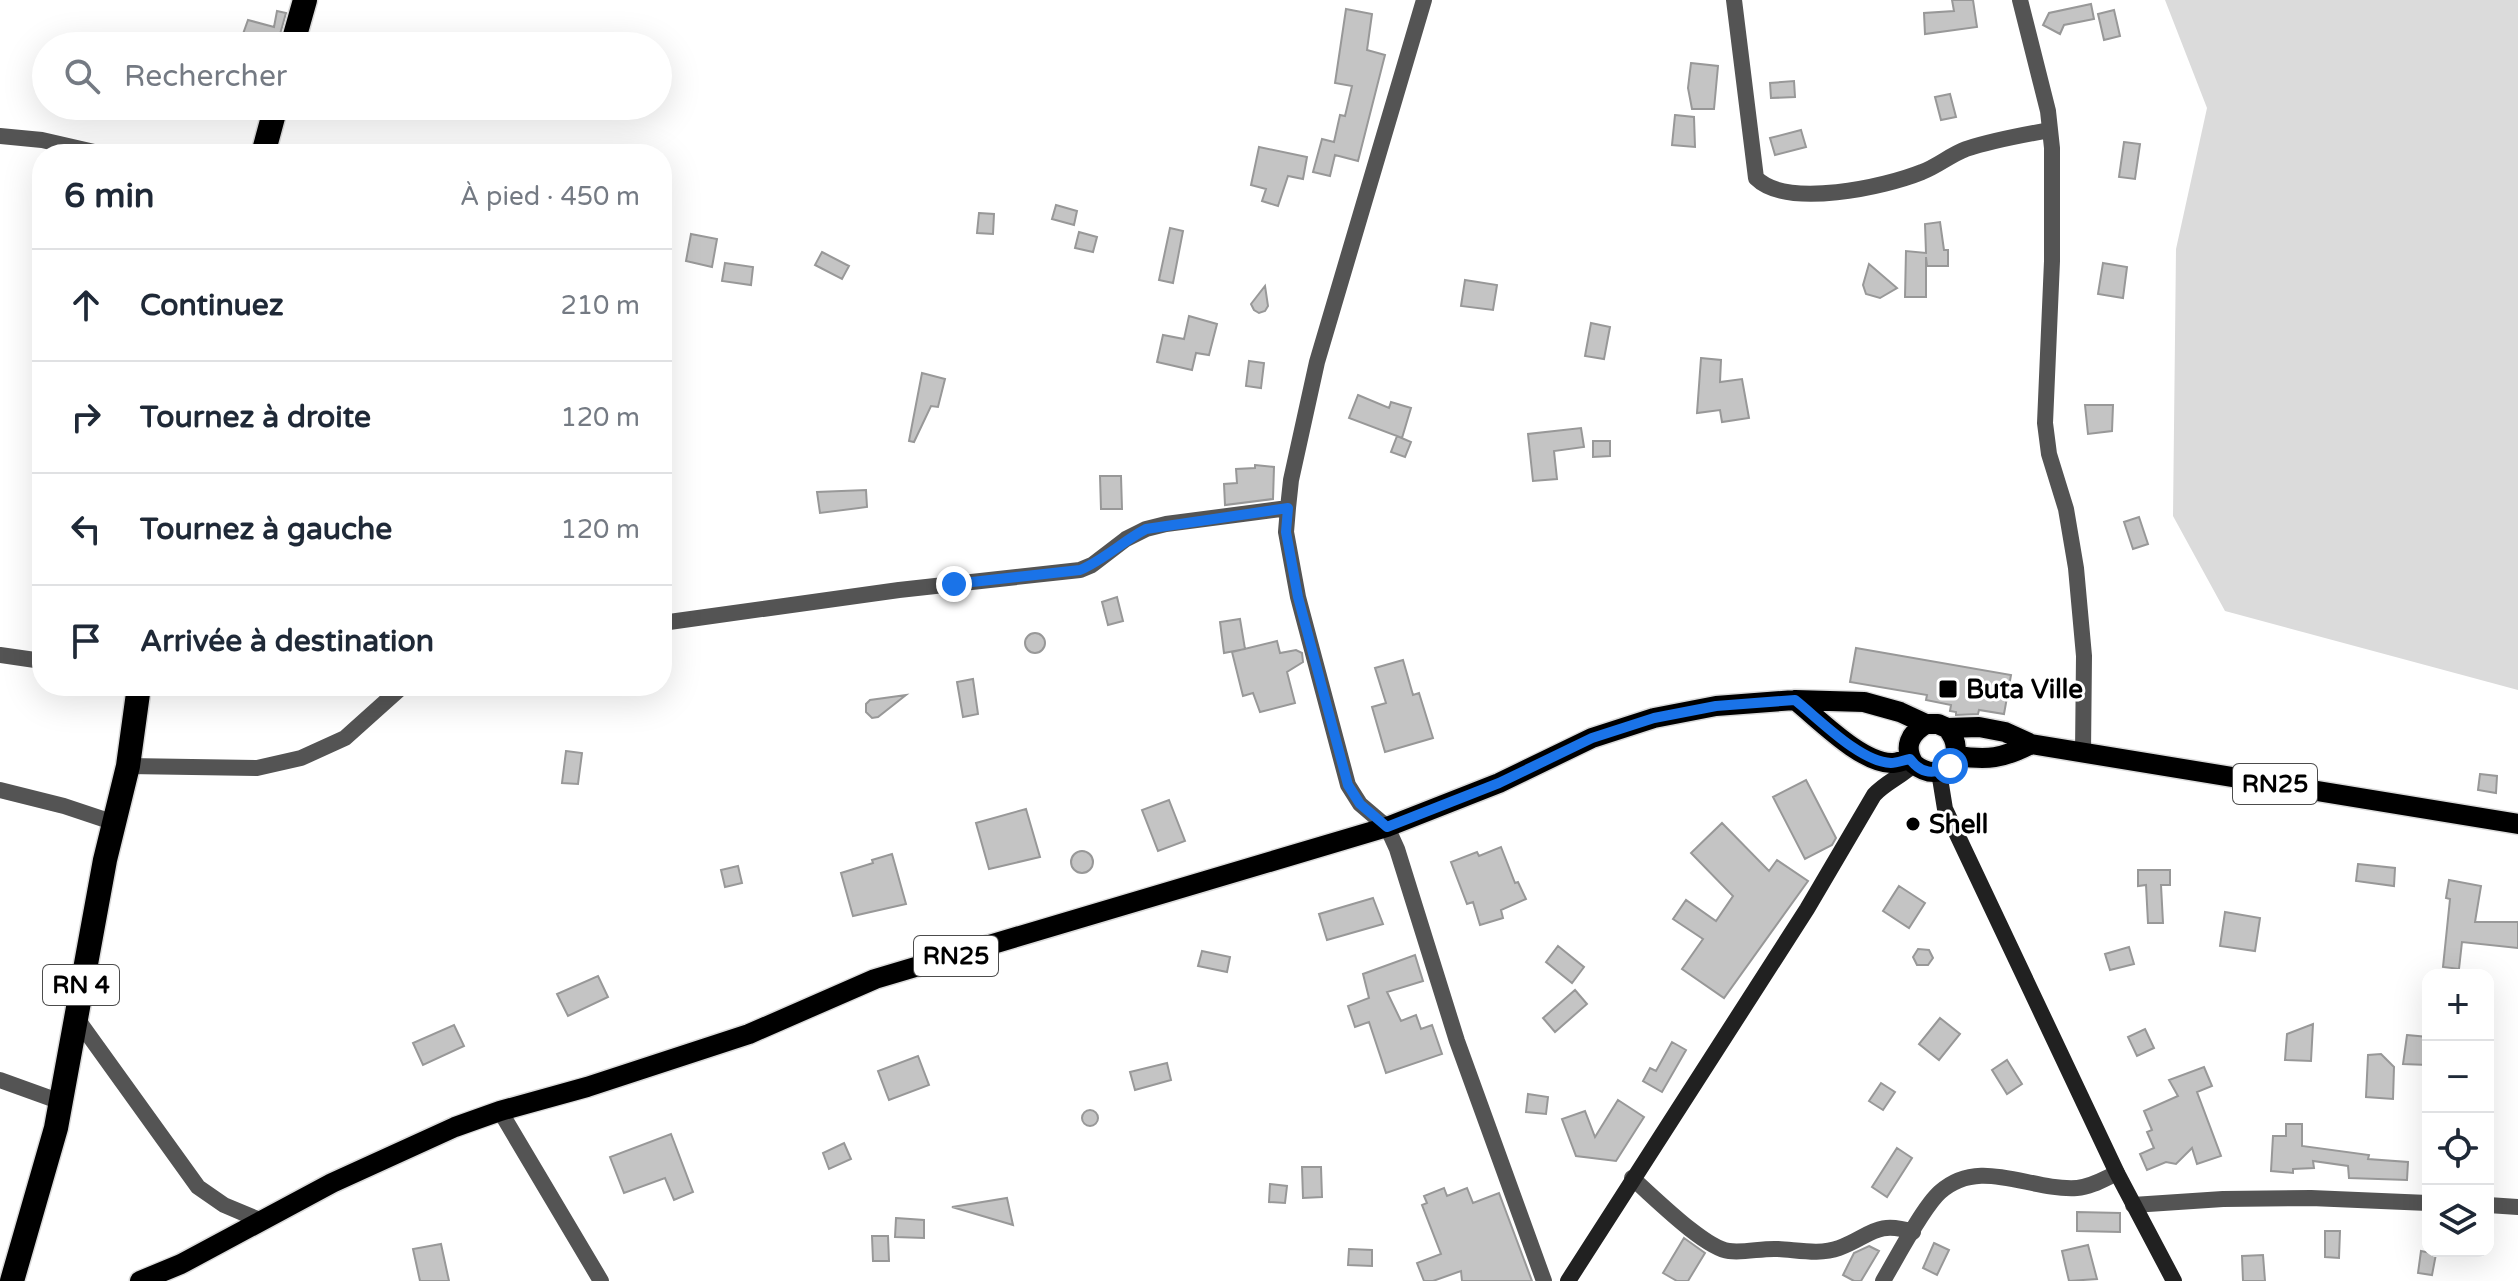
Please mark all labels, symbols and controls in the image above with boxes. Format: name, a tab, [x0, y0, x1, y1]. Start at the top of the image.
search box	[32, 32, 672, 120]
icon: search	[60, 54, 104, 98]
text: Rechercher	[124, 58, 287, 95]
text: 6 min	[64, 176, 155, 217]
text: À pied · 450 m	[460, 181, 640, 212]
icon: ahead	[64, 283, 108, 327]
text: Continuez	[140, 287, 284, 324]
text: 210 m	[560, 290, 640, 321]
icon: right	[64, 395, 108, 439]
text: Tournez à droite	[140, 399, 371, 436]
text: 120 m	[560, 402, 640, 433]
icon: left	[64, 507, 108, 551]
text: Tournez à gauche	[140, 511, 392, 548]
text: 120 m	[560, 514, 640, 545]
route end	[936, 566, 972, 602]
icon: arrive	[64, 619, 108, 663]
text: Arrivée à destination	[140, 623, 434, 660]
place label: Buta Ville	[1966, 674, 2083, 705]
marker: Buta Ville	[1937, 678, 1959, 700]
route start	[1932, 748, 1968, 784]
road number: RN25	[2233, 764, 2317, 804]
place label: Shell	[1929, 809, 1988, 840]
marker: Shell	[1904, 815, 1922, 833]
road number: RN25	[914, 936, 998, 976]
road number: RN 4	[43, 965, 119, 1005]
map controls	[2422, 969, 2494, 1257]
button: +	[2422, 969, 2494, 1041]
button: −	[2422, 1041, 2494, 1113]
button: locate	[2422, 1113, 2494, 1185]
button: layers	[2422, 1185, 2494, 1257]

